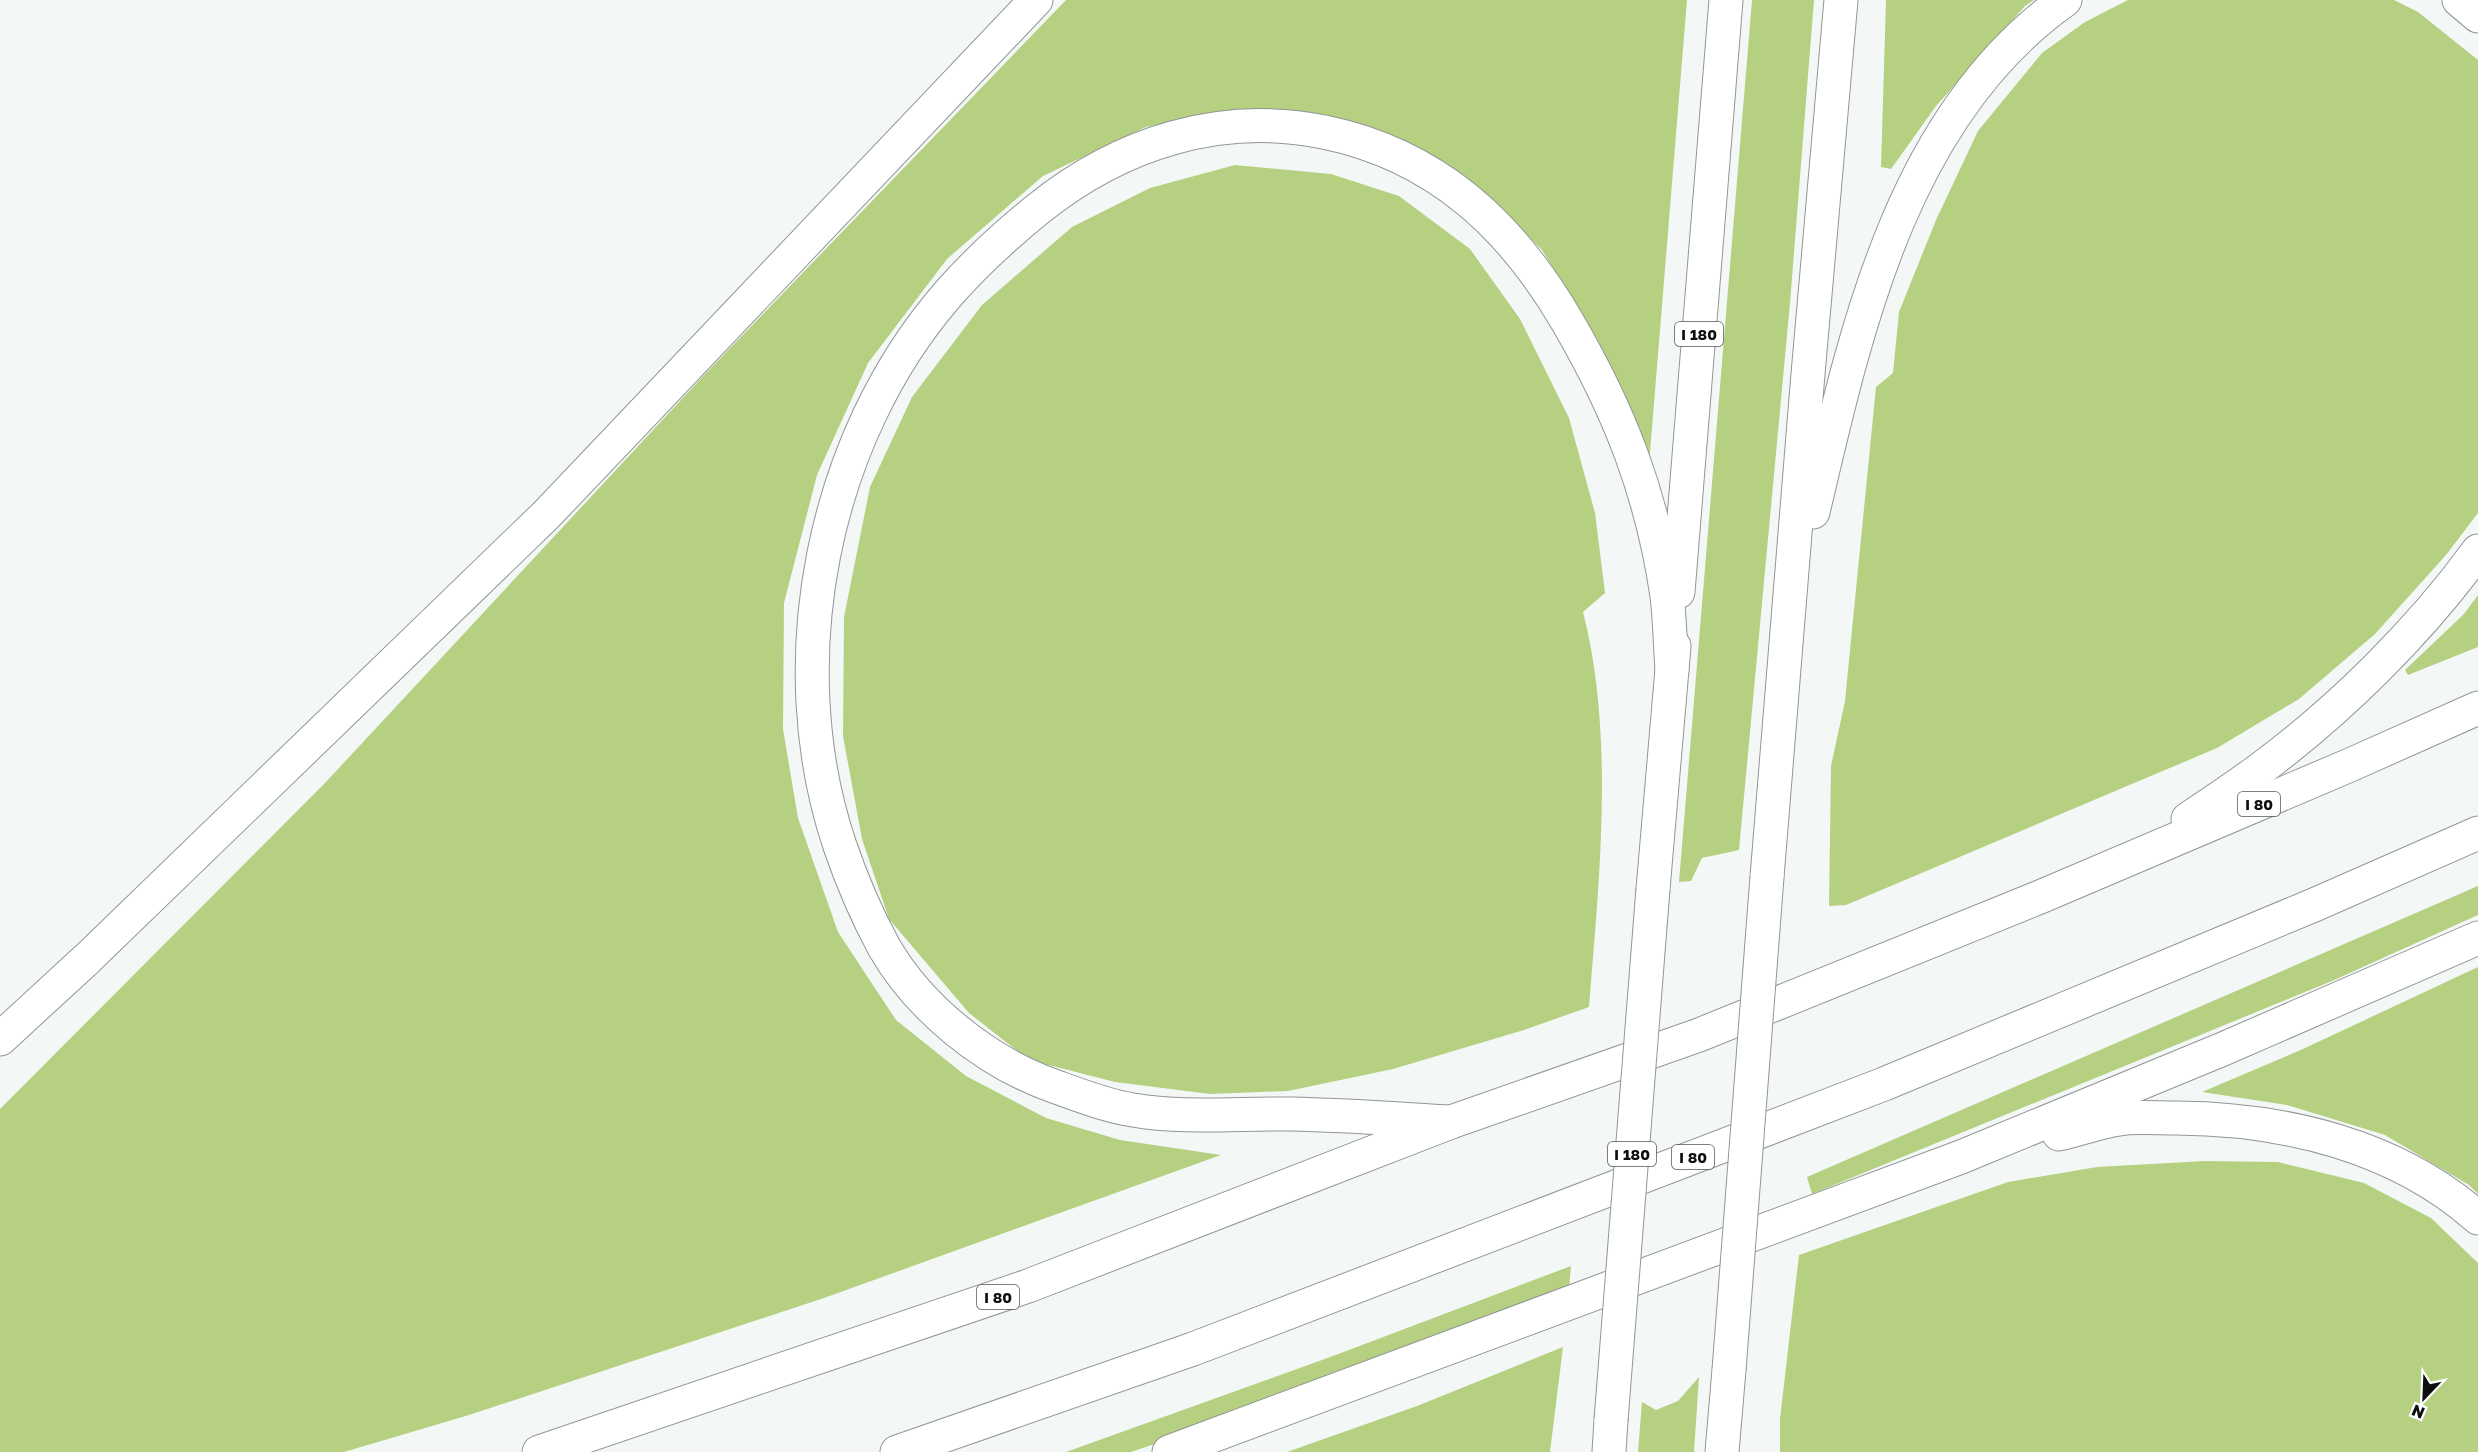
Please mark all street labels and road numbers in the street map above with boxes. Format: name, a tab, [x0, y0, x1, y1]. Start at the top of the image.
road number: I 180	[1675, 322, 1723, 346]
road number: I 80	[2238, 792, 2280, 816]
road number: I 180	[1608, 1142, 1656, 1166]
road number: I 80	[1672, 1145, 1714, 1169]
road number: I 80	[977, 1285, 1019, 1309]

